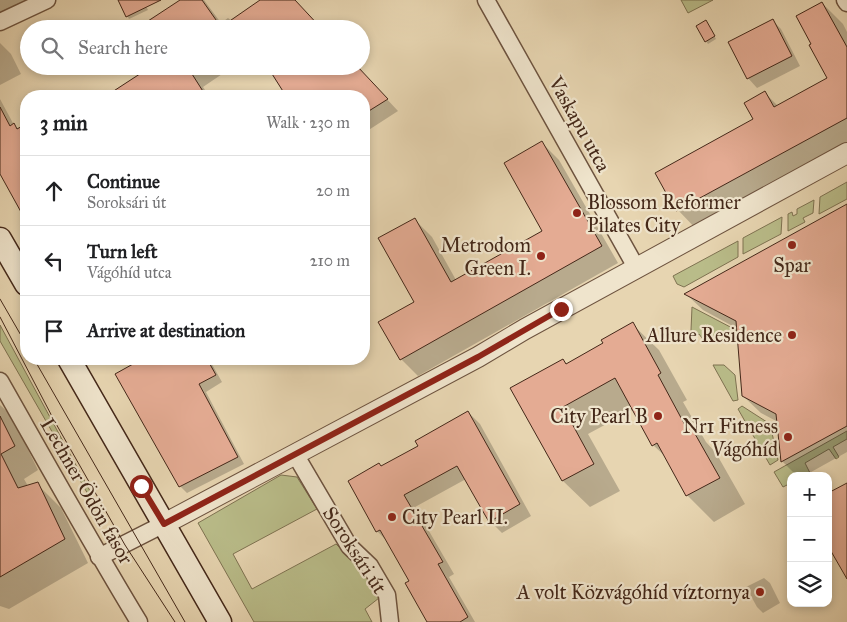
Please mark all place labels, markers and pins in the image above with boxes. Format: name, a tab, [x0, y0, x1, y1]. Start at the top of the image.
place label: Blossom Reformer Pilates City	[587, 190, 741, 237]
marker: Blossom Reformer Pilates City	[571, 207, 583, 219]
place label: Metrodom Green I.	[441, 233, 531, 280]
marker: Spar	[786, 239, 798, 251]
marker: Metrodom Green I.	[535, 250, 547, 262]
place label: Spar	[773, 253, 811, 277]
place label: Allure Residence	[645, 323, 782, 347]
marker: Allure Residence	[786, 329, 798, 341]
place label: City Pearl B	[550, 404, 648, 428]
marker: City Pearl B	[652, 410, 664, 422]
place label: Nr1 Fitness Vágóhíd	[682, 414, 778, 462]
marker: Nr1 Fitness Vágóhíd	[782, 431, 794, 443]
place label: City Pearl II.	[402, 505, 508, 529]
marker: City Pearl II.	[386, 511, 398, 523]
place label: A volt Közvágóhíd víztornya	[516, 580, 751, 605]
marker: A volt Közvágóhíd víztornya	[754, 586, 766, 598]

